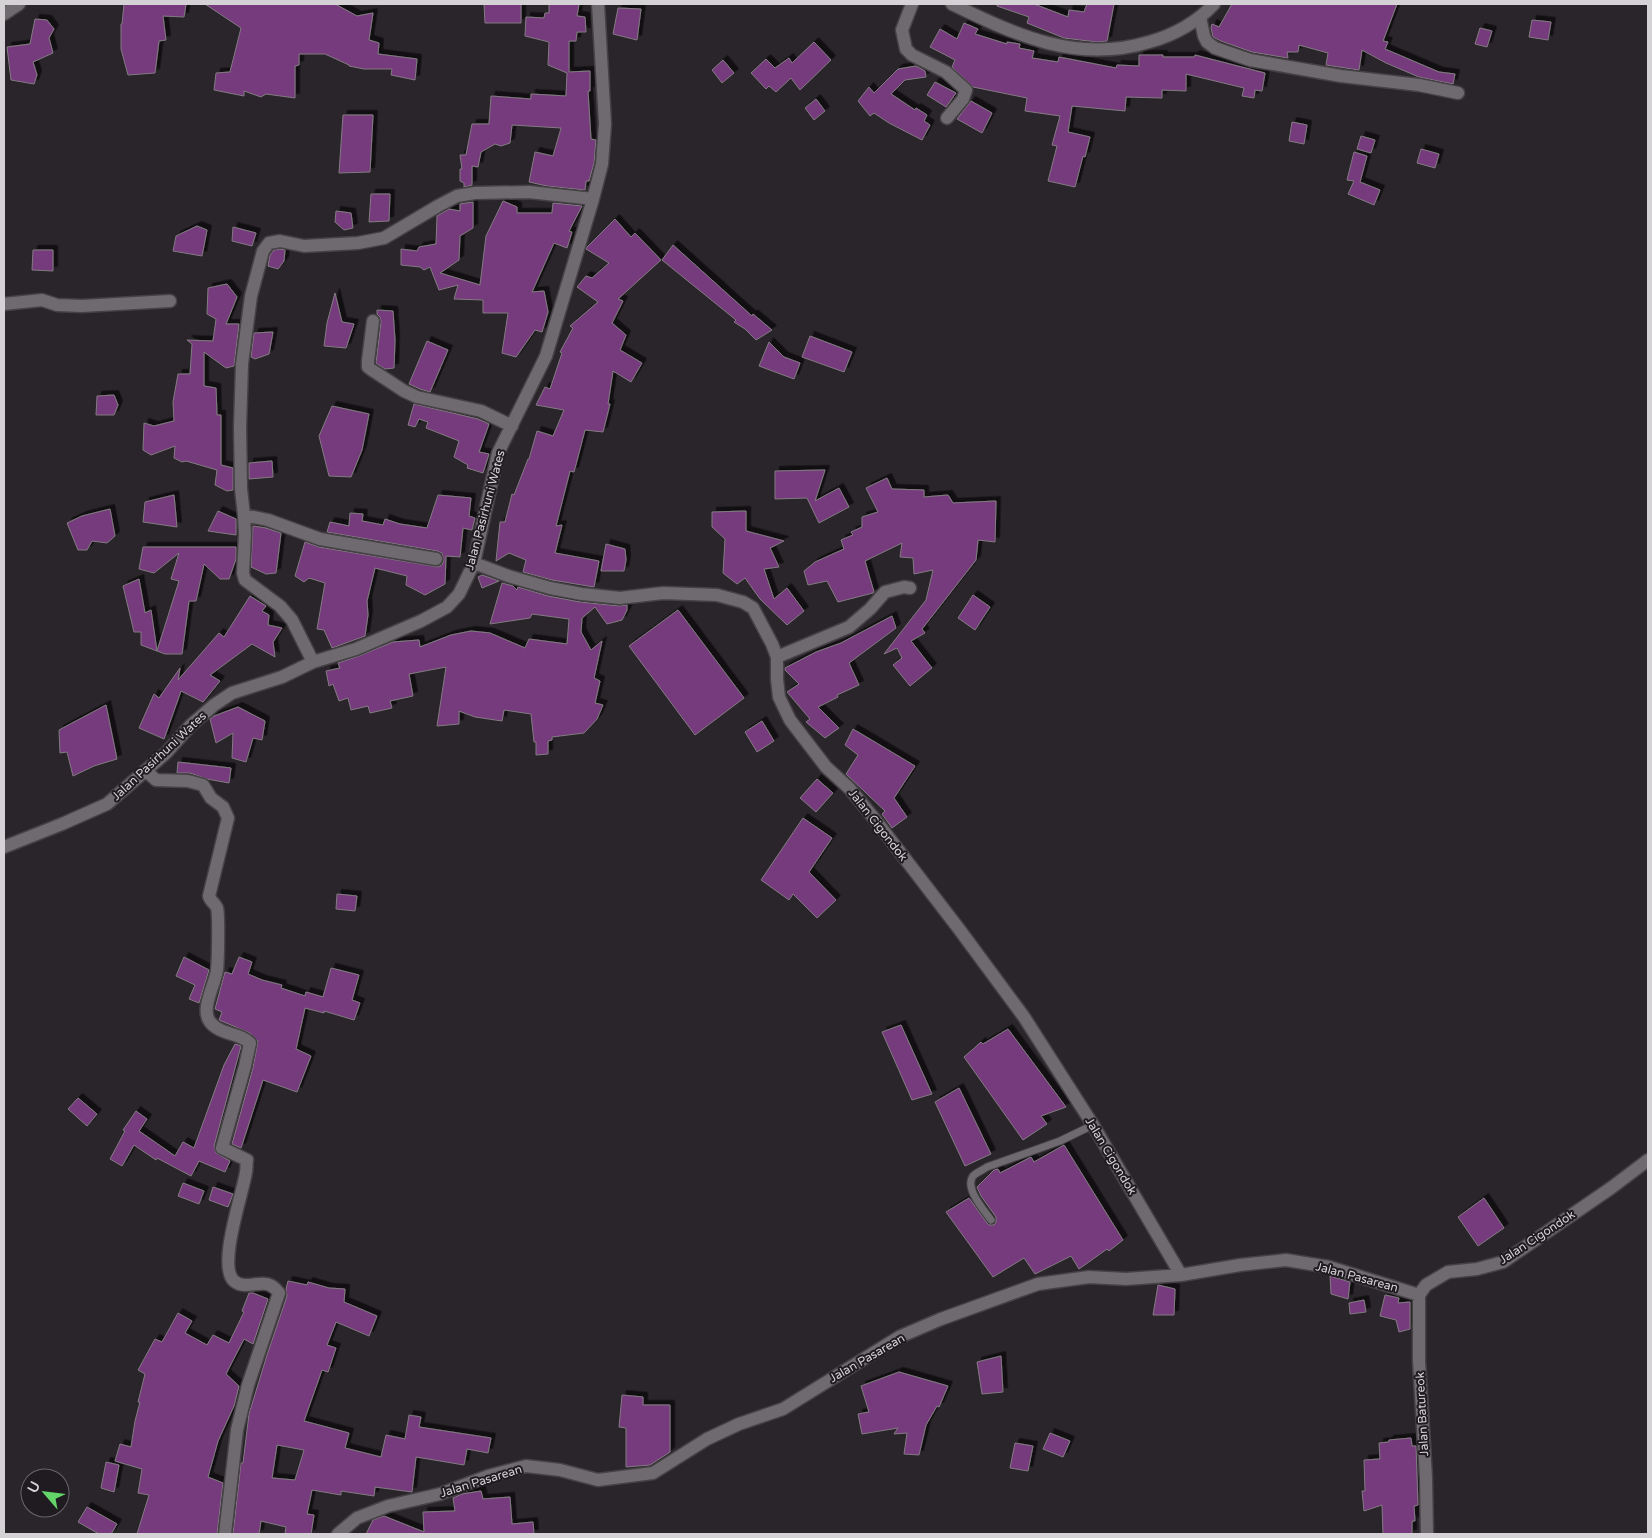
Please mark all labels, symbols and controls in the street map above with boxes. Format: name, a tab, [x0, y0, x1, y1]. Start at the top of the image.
street label: Jalan Pasirhuni Wates	[462, 448, 508, 572]
street label: Jalan Pasirhuni Wates	[109, 709, 209, 803]
street label: Jalan Cigondok	[846, 786, 911, 864]
street label: Jalan Cigondok	[1082, 1115, 1140, 1197]
street label: Jalan Cigondok	[1497, 1207, 1578, 1267]
street label: Jalan Pasarean	[1314, 1259, 1400, 1295]
street label: Jalan Pasarean	[827, 1331, 907, 1385]
street label: Jalan Batureok	[1413, 1371, 1431, 1456]
street label: Jalan Pasarean	[438, 1462, 524, 1500]
north arrow	[20, 1468, 70, 1518]
text: U	[24, 1478, 44, 1496]

